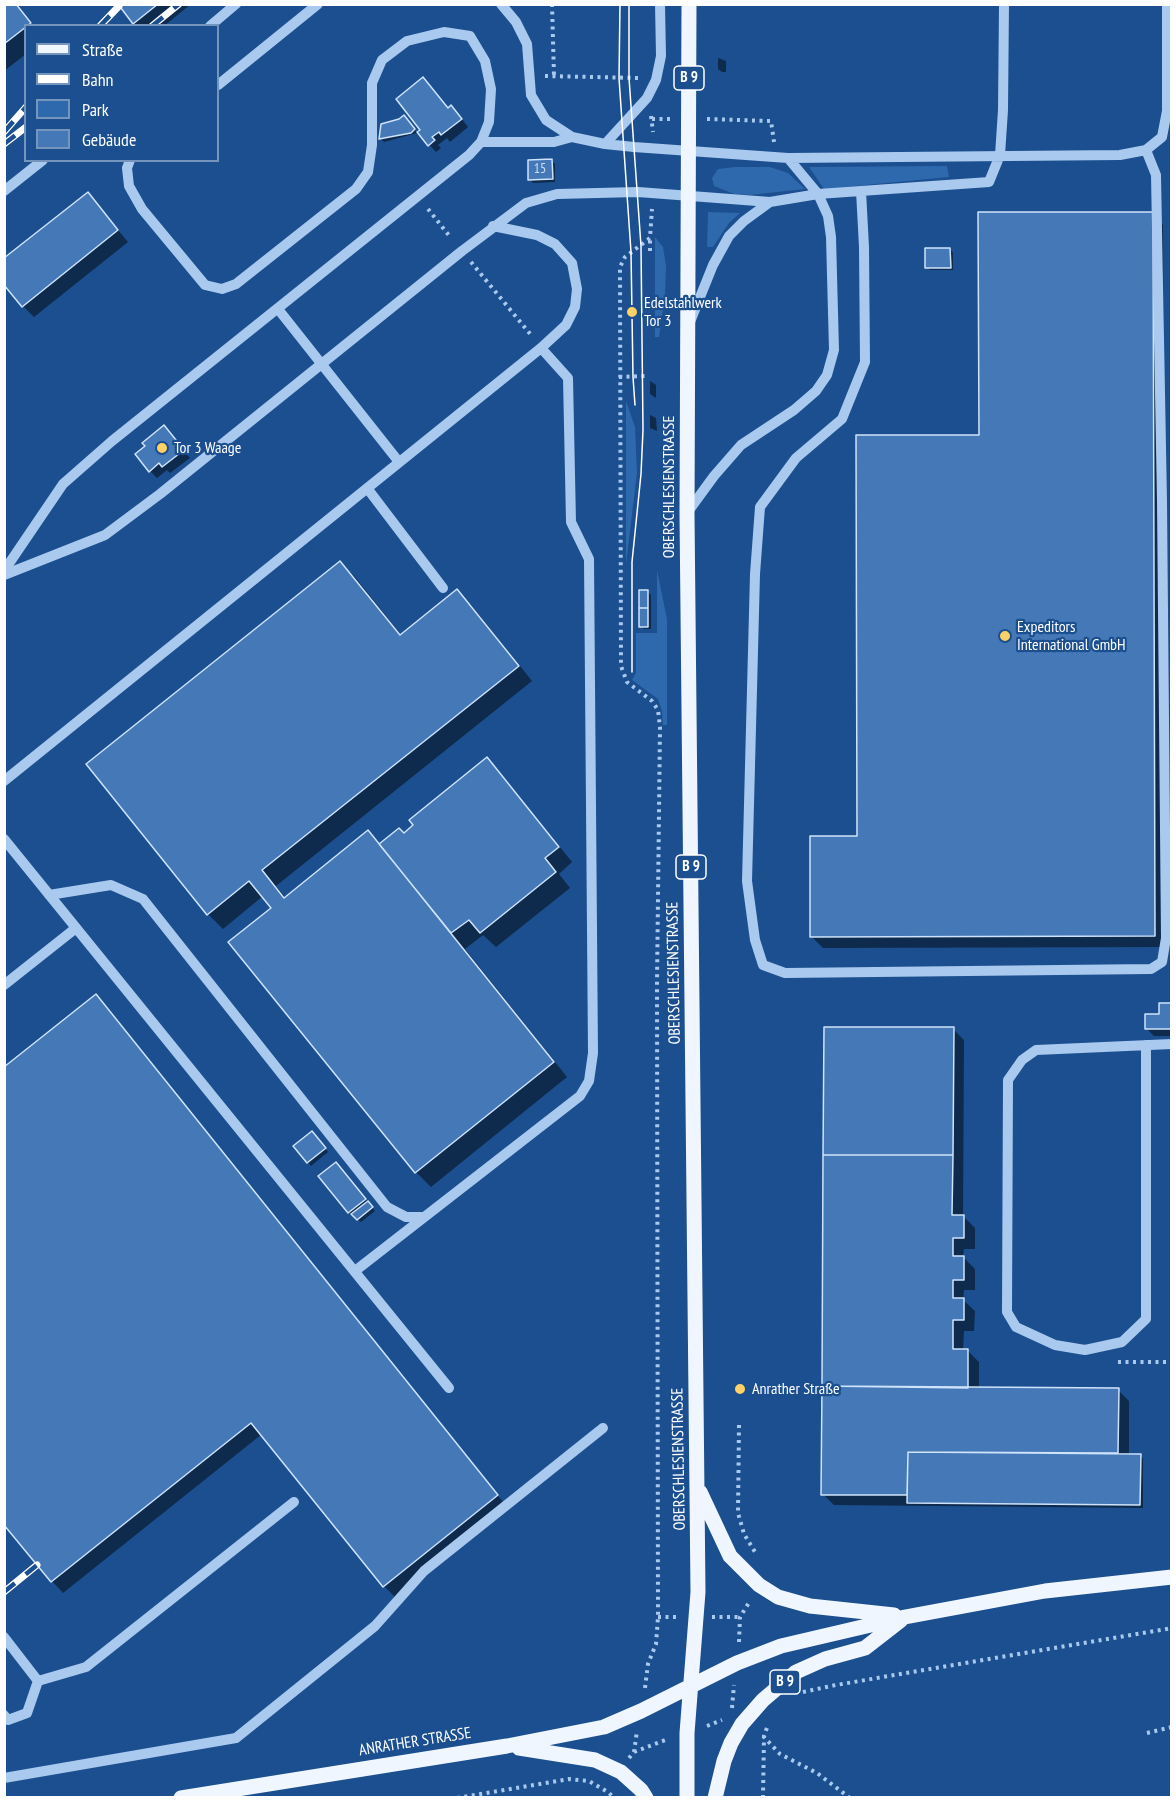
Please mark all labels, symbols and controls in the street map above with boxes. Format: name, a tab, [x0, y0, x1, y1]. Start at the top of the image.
legend	[24, 24, 219, 162]
text: Straße	[82, 38, 123, 61]
road number: B 9	[674, 66, 704, 90]
text: Bahn	[82, 68, 114, 91]
text: Park	[82, 98, 109, 121]
text: Gebäude	[82, 128, 136, 151]
house number: 15	[534, 161, 546, 177]
place label: Edelstahlwerk Tor 3	[644, 293, 722, 331]
marker: Edelstahlwerk Tor 3	[625, 305, 639, 319]
street label: OBERSCHLESIENSTRASSE	[659, 416, 679, 558]
place label: Tor 3 Waage	[174, 438, 241, 458]
marker: Tor 3 Waage	[155, 441, 169, 455]
place label: Expeditors International GmbH	[1017, 617, 1126, 655]
marker: Expeditors International GmbH	[998, 629, 1012, 643]
road number: B 9	[676, 855, 706, 879]
street label: OBERSCHLESIENSTRASSE	[663, 902, 685, 1044]
place label: Anrather Straße	[752, 1379, 840, 1399]
marker: Anrather Straße	[733, 1382, 747, 1396]
street label: OBERSCHLESIENSTRASSE	[668, 1388, 690, 1530]
road number: B 9	[770, 1670, 800, 1694]
street label: ANRATHER STRASSE	[358, 1724, 472, 1760]

